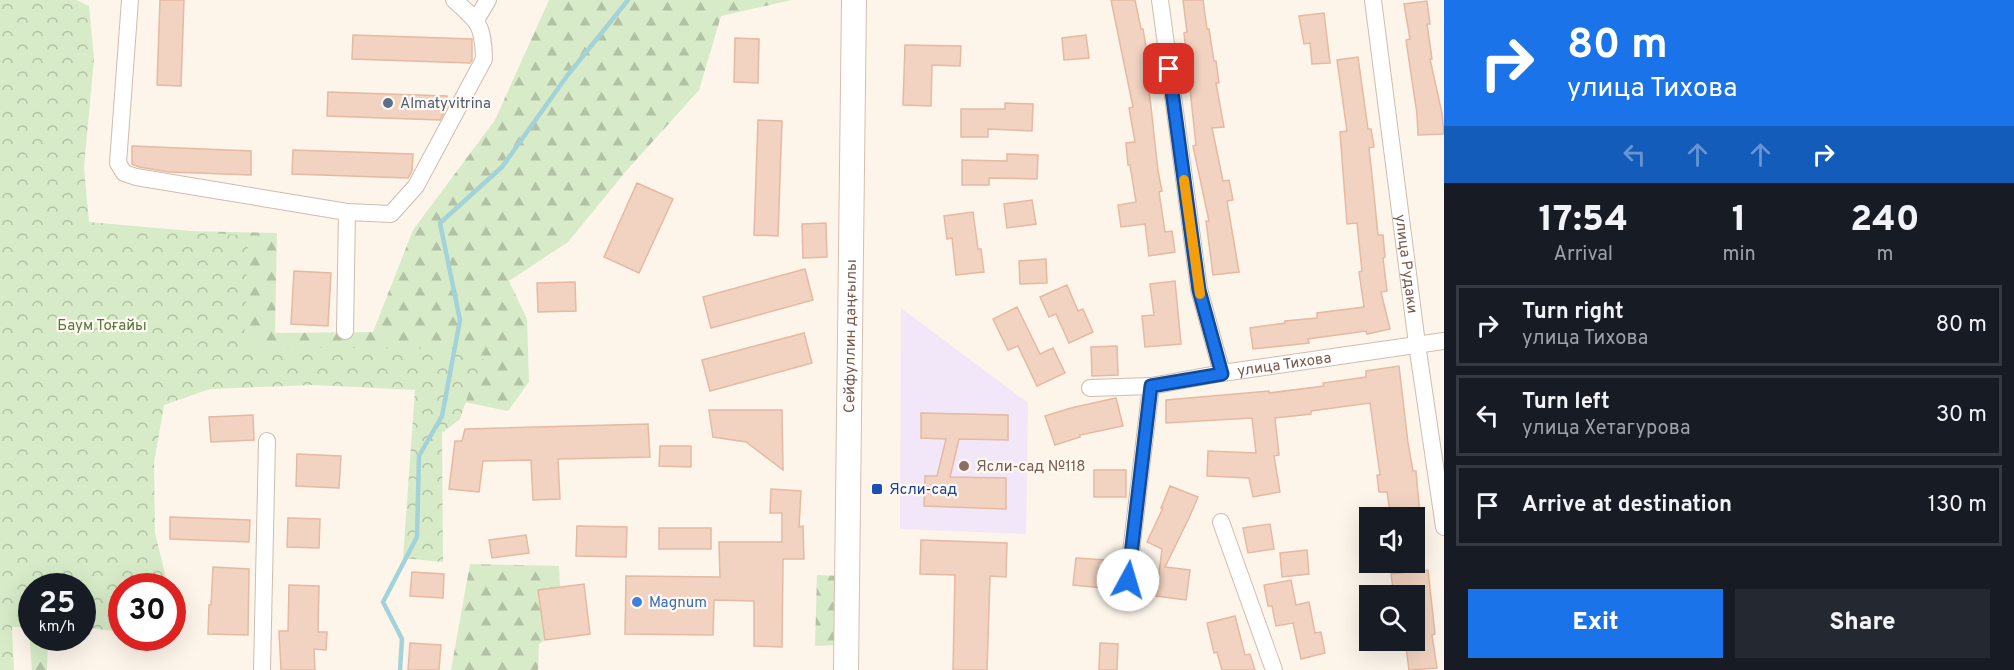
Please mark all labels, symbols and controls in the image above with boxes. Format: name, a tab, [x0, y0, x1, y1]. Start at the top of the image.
text: 80 m	[1567, 20, 1668, 73]
icon: right	[1468, 24, 1546, 102]
pin	[1143, 43, 1194, 94]
icon: arrive	[1152, 52, 1185, 85]
text: улица Тихова	[1567, 72, 1738, 106]
place label: Almatyvitrina	[400, 95, 491, 114]
marker: Almatyvitrina	[381, 96, 395, 110]
icon: left	[1618, 138, 1651, 171]
icon: ahead	[1681, 138, 1714, 171]
icon: ahead	[1744, 138, 1777, 171]
icon: right	[1807, 138, 1840, 171]
text: 17:54	[1538, 198, 1628, 244]
text: 1	[1732, 198, 1746, 244]
text: 240	[1850, 198, 1920, 244]
street label: улица Рудаки	[1389, 213, 1421, 315]
text: Arrival	[1553, 242, 1613, 268]
text: min	[1722, 242, 1756, 268]
text: m	[1876, 242, 1893, 268]
street label: Сейфуллин даңғылы	[841, 259, 862, 413]
text: Turn right	[1522, 299, 1624, 326]
icon: right	[1471, 309, 1504, 342]
text: 80 m	[1936, 312, 1987, 339]
park label: Баум Тоғайы	[57, 317, 147, 336]
text: улица Тихова	[1522, 326, 1648, 352]
street label: улица Тихова	[1236, 349, 1333, 382]
text: Turn left	[1522, 389, 1610, 416]
icon: left	[1471, 399, 1504, 432]
text: 30 m	[1936, 402, 1987, 429]
text: улица Хетагурова	[1522, 416, 1691, 442]
place label: Ясли-сад №118	[976, 458, 1086, 477]
marker: Ясли-сад №118	[957, 459, 971, 473]
place label: Ясли-сад	[889, 481, 957, 500]
marker: Ясли-сад	[870, 482, 884, 496]
icon: arrive	[1471, 489, 1504, 522]
text: Arrive at destination	[1522, 492, 1732, 519]
text: 130 m	[1928, 492, 1987, 519]
map controls	[1359, 507, 1425, 651]
button: sound	[1359, 507, 1425, 573]
position arrow	[1096, 548, 1160, 612]
speed limit sign: 30	[108, 573, 186, 651]
button: search	[1359, 585, 1425, 651]
text: 25	[39, 586, 75, 623]
button: Exit	[1468, 589, 1723, 658]
button: Share	[1735, 589, 1990, 658]
place label: Magnum	[649, 594, 707, 613]
marker: Magnum	[630, 595, 644, 609]
text: km/h	[39, 618, 75, 637]

